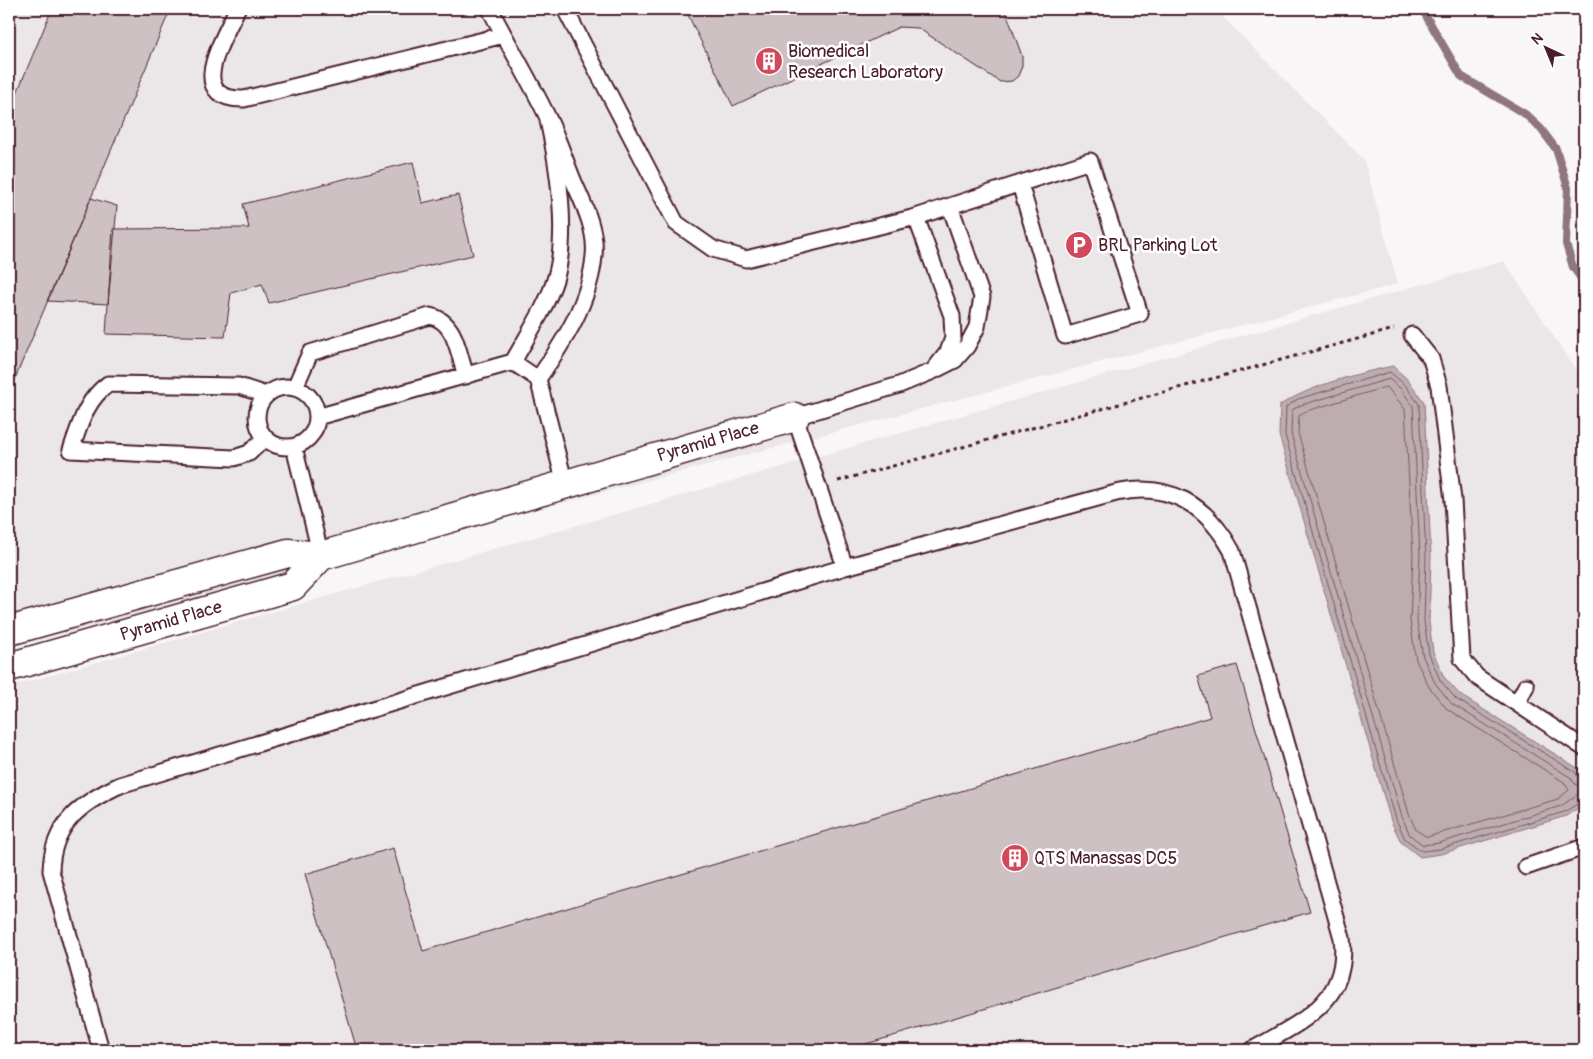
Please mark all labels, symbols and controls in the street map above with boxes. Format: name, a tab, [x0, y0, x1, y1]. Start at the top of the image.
north arrow	[1520, 22, 1570, 72]
text: N	[1528, 30, 1547, 48]
place label: Biomedical Research Laboratory	[788, 40, 943, 84]
building icon: Biomedical Research Laboratory	[754, 46, 784, 76]
parking icon: BRL Parking Lot	[1064, 230, 1094, 260]
place label: BRL Parking Lot	[1098, 234, 1218, 257]
street label: Pyramid Place	[654, 416, 762, 468]
street label: Pyramid Place	[117, 595, 225, 647]
building icon: QTS Manassas DC5	[1000, 843, 1030, 873]
place label: QTS Manassas DC5	[1034, 847, 1177, 870]

